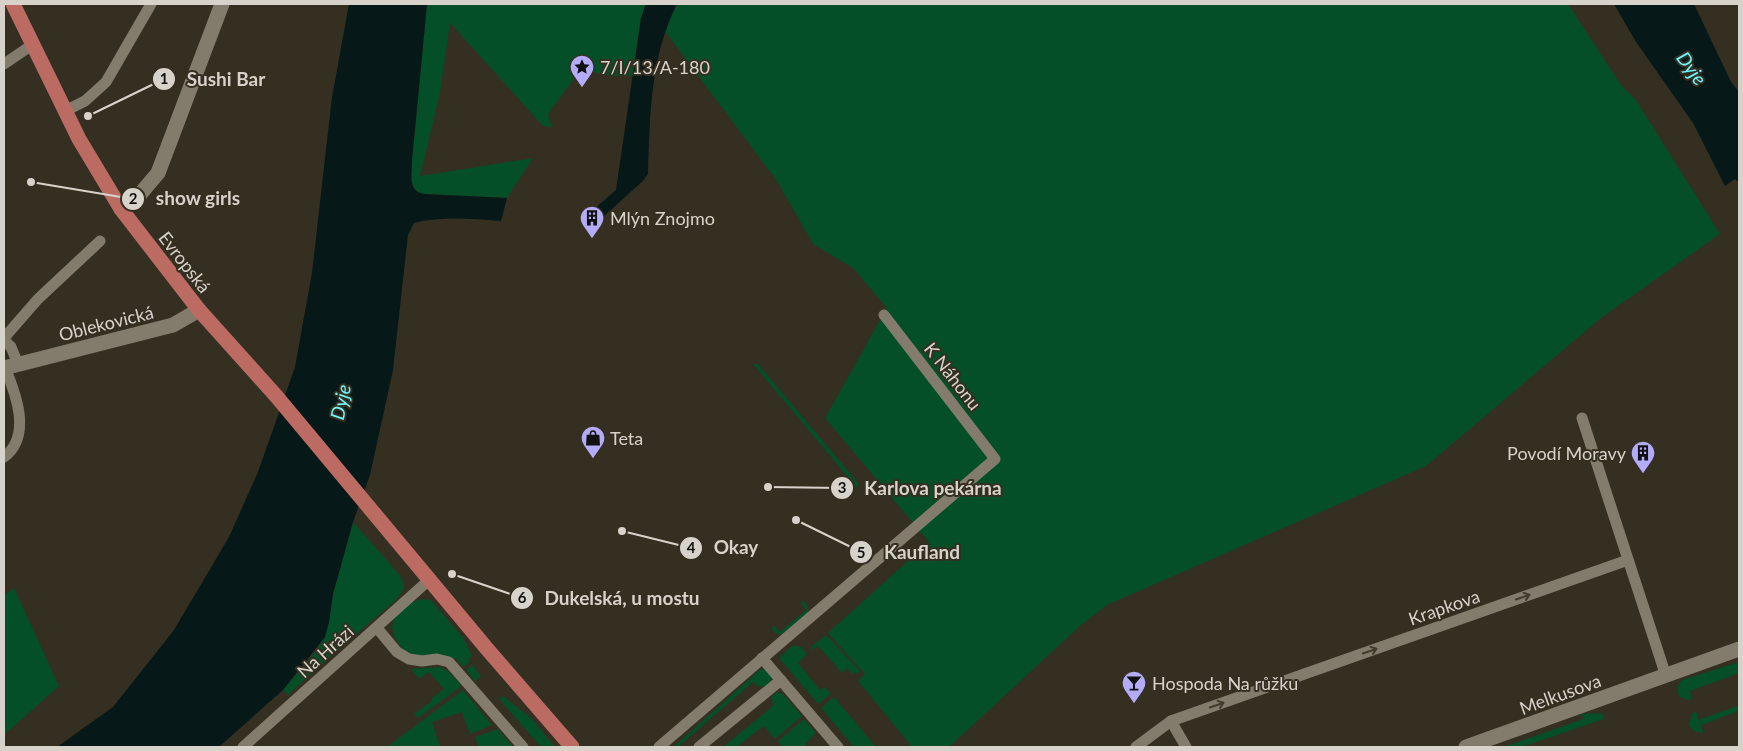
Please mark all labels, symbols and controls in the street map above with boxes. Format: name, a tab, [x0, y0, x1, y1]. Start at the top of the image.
water label: Dyje	[1672, 47, 1712, 89]
place icon: 7/I/13/A-180	[569, 54, 595, 88]
place label: 7/I/13/A-180	[600, 56, 710, 78]
callout: Sushi Bar	[152, 62, 276, 96]
text: Sushi Bar	[187, 67, 266, 90]
text: 1	[160, 69, 168, 87]
callout: show girls	[120, 182, 250, 216]
text: show girls	[156, 186, 240, 209]
text: 2	[129, 189, 138, 207]
building icon: Mlýn Znojmo	[579, 205, 605, 239]
place label: Mlýn Znojmo	[610, 207, 715, 229]
street label: Evropská	[154, 227, 216, 297]
street label: Oblekovická	[56, 301, 156, 345]
street label: K Náhonu	[920, 338, 986, 414]
water label: Dyje	[325, 382, 355, 422]
shop icon: Teta	[580, 425, 606, 459]
place label: Teta	[610, 427, 643, 449]
building icon: Povodí Moravy	[1630, 440, 1656, 474]
place label: Povodí Moravy	[1507, 442, 1627, 464]
callout: Karlova pekárna	[830, 471, 1012, 505]
text: Karlova pekárna	[864, 476, 1002, 499]
text: 3	[838, 478, 846, 496]
callout: Okay	[678, 531, 768, 565]
text: Okay	[714, 535, 759, 558]
callout: Kaufland	[848, 535, 970, 569]
text: 4	[687, 538, 696, 556]
text: Kaufland	[884, 540, 960, 563]
text: 5	[857, 543, 865, 561]
callout: Dukelská, u mostu	[509, 581, 709, 615]
street label: Krapkova	[1405, 585, 1483, 629]
text: Dukelská, u mostu	[544, 586, 700, 609]
text: 6	[518, 588, 527, 606]
one-way arrow	[1515, 592, 1530, 601]
street label: Na Hrázi	[292, 620, 358, 682]
one-way arrow	[1362, 646, 1377, 655]
street label: Melkusova	[1516, 669, 1604, 719]
bar icon: Hospoda Na růžku	[1121, 670, 1147, 704]
place label: Hospoda Na růžku	[1152, 672, 1298, 694]
one-way arrow	[1208, 700, 1224, 709]

